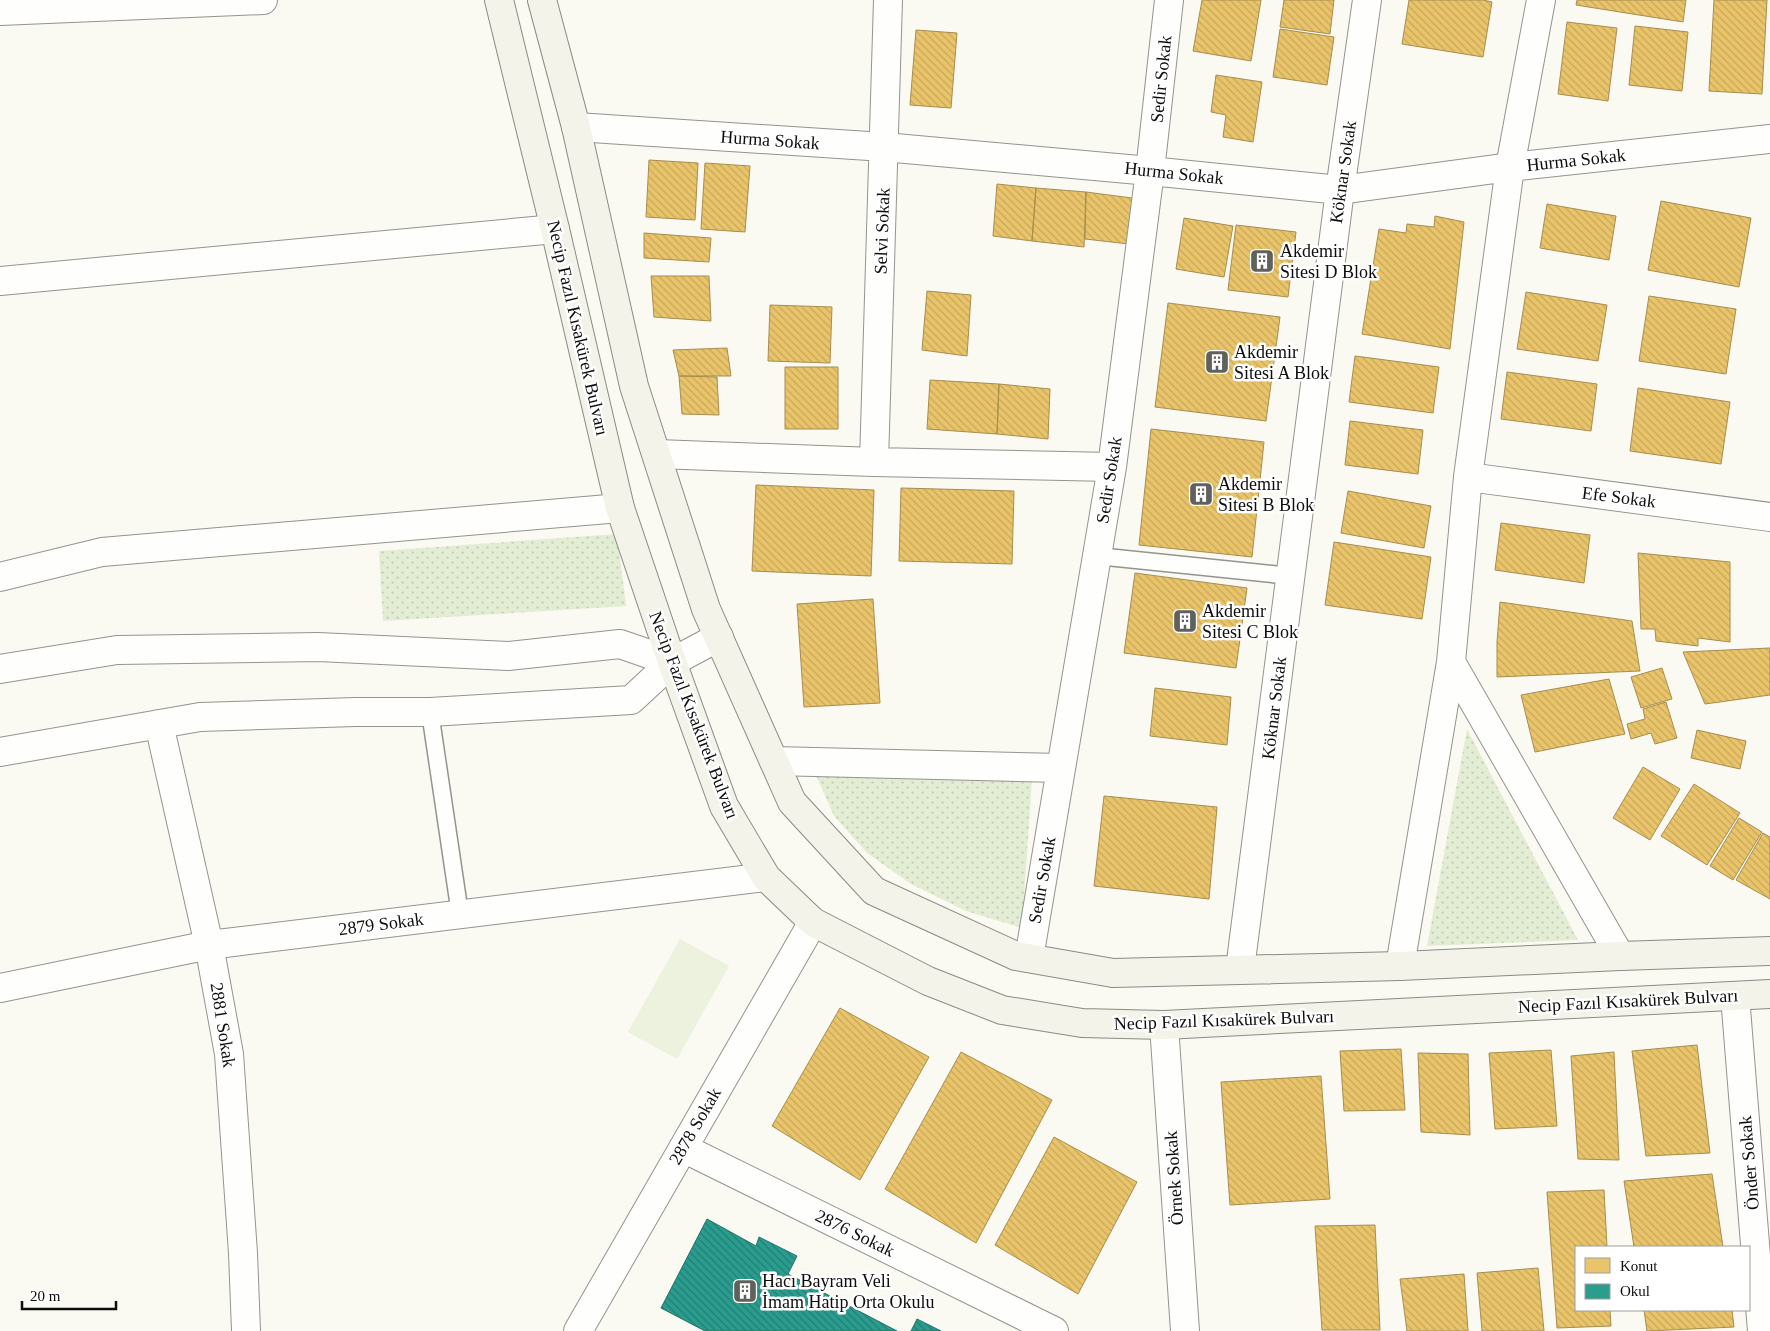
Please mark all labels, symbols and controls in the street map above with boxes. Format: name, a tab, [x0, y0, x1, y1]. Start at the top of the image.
street label: Sedir Sokak	[1146, 34, 1176, 124]
street label: Köknar Sokak	[1326, 119, 1360, 225]
street label: Hurma Sokak	[720, 127, 820, 153]
street label: Hurma Sokak	[1525, 145, 1627, 175]
street label: Hurma Sokak	[1123, 158, 1225, 188]
street label: Selvi Sokak	[870, 187, 894, 275]
street label: Necip Fazıl Kısakürek Bulvarı	[543, 218, 613, 438]
place label: Akdemir Sitesi D Blok	[1280, 241, 1377, 282]
building icon: Akdemir Sitesi D Blok	[1249, 248, 1275, 274]
place label: Akdemir Sitesi A Blok	[1234, 342, 1329, 383]
building icon: Akdemir Sitesi A Blok	[1204, 349, 1230, 375]
street label: Sedir Sokak	[1092, 435, 1126, 525]
place label: Akdemir Sitesi B Blok	[1218, 474, 1314, 515]
building icon: Akdemir Sitesi B Blok	[1188, 481, 1214, 507]
street label: Efe Sokak	[1581, 483, 1657, 511]
place label: Akdemir Sitesi C Blok	[1202, 601, 1298, 642]
building icon: Akdemir Sitesi C Blok	[1172, 608, 1198, 634]
street label: Necip Fazıl Kısakürek Bulvarı	[645, 609, 743, 821]
street label: Köknar Sokak	[1258, 655, 1290, 761]
street label: Sedir Sokak	[1025, 835, 1059, 925]
street label: 2879 Sokak	[337, 909, 425, 939]
street label: 2881 Sokak	[206, 981, 240, 1069]
street label: Necip Fazıl Kısakürek Bulvarı	[1517, 985, 1739, 1017]
street label: Necip Fazıl Kısakürek Bulvarı	[1113, 1006, 1335, 1034]
street label: 2878 Sokak	[665, 1084, 725, 1168]
street label: Önder Sokak	[1735, 1115, 1763, 1211]
street label: Örnek Sokak	[1161, 1130, 1187, 1226]
street label: 2876 Sokak	[812, 1205, 898, 1261]
legend	[1575, 1246, 1750, 1311]
text: Konut	[1620, 1258, 1658, 1274]
place label: Hacı Bayram Veli İmam Hatip Orta Okulu	[762, 1271, 934, 1312]
scale bar	[22, 1278, 116, 1310]
building icon: Hacı Bayram Veli İmam Hatip Orta Okulu	[732, 1278, 758, 1304]
text: Okul	[1620, 1283, 1650, 1299]
text: 20 m	[30, 1288, 61, 1304]

